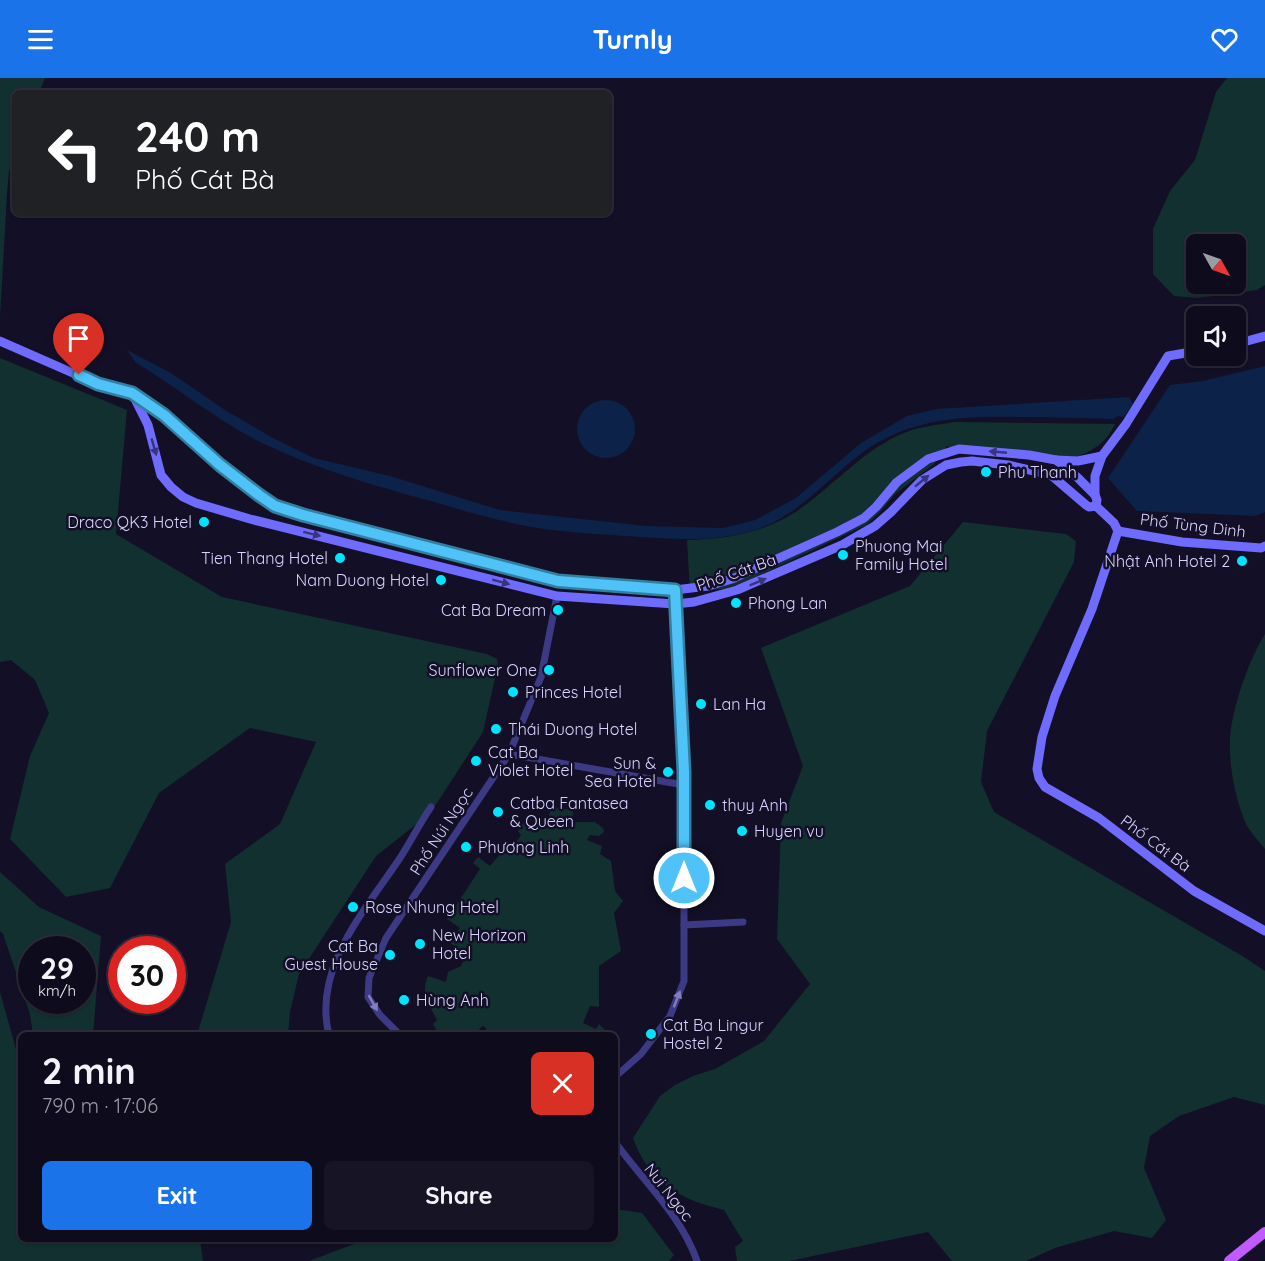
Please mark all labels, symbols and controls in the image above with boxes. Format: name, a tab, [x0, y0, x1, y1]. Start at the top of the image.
text: Turnly	[592, 22, 673, 56]
icon: menu	[24, 23, 57, 56]
icon: heart	[1208, 23, 1241, 56]
text: 240 m	[135, 110, 260, 163]
icon: left	[36, 114, 114, 192]
text: Phố Cát Bà	[135, 162, 275, 196]
north arrow	[1186, 234, 1246, 294]
map controls	[1186, 234, 1246, 366]
button: sound	[1186, 306, 1246, 366]
pin	[53, 313, 104, 375]
icon: arrive	[62, 322, 95, 355]
one-way arrow	[150, 438, 159, 456]
one-way arrow	[988, 447, 1007, 457]
place label: Phu Thanh	[998, 462, 1077, 482]
marker: Phu Thanh	[979, 465, 993, 479]
one-way arrow	[914, 474, 930, 487]
street label: Phố Tùng Dinh	[1139, 509, 1247, 541]
place label: Draco QK3 Hotel	[67, 512, 192, 532]
marker: Draco QK3 Hotel	[197, 515, 211, 529]
one-way arrow	[303, 529, 321, 539]
place label: Phuong Mai Family Hotel	[855, 536, 948, 574]
place label: Tien Thang Hotel	[201, 548, 328, 568]
marker: Phuong Mai Family Hotel	[836, 548, 850, 562]
street label: Phố Cát Bà	[694, 549, 778, 595]
marker: Tien Thang Hotel	[333, 551, 347, 565]
place label: Nhật Anh Hotel 2	[1104, 551, 1230, 571]
marker: Nhật Anh Hotel 2	[1235, 554, 1249, 568]
place label: Nam Duong Hotel	[296, 570, 429, 590]
marker: Nam Duong Hotel	[434, 573, 448, 587]
one-way arrow	[492, 577, 510, 587]
one-way arrow	[750, 577, 768, 587]
place label: Phong Lan	[748, 593, 827, 613]
marker: Phong Lan	[729, 596, 743, 610]
place label: Cat Ba Dream	[441, 600, 546, 620]
marker: Cat Ba Dream	[551, 603, 565, 617]
place label: Sunflower One	[428, 660, 537, 680]
marker: Sunflower One	[542, 663, 556, 677]
place label: Princes Hotel	[525, 682, 622, 702]
marker: Princes Hotel	[506, 685, 520, 699]
place label: Lan Ha	[713, 694, 766, 714]
marker: Lan Ha	[694, 697, 708, 711]
place label: Thái Duong Hotel	[508, 719, 637, 739]
marker: Thái Duong Hotel	[489, 722, 503, 736]
place label: Cat Ba Violet Hotel	[488, 742, 573, 780]
place label: Sun & Sea Hotel	[585, 753, 656, 791]
marker: Cat Ba Violet Hotel	[469, 754, 483, 768]
marker: Sun & Sea Hotel	[661, 765, 675, 779]
street label: Phố Núi Ngọc	[405, 783, 477, 879]
place label: Catba Fantasea & Queen	[510, 793, 628, 831]
place label: thuy Anh	[722, 795, 788, 815]
marker: thuy Anh	[703, 798, 717, 812]
marker: Catba Fantasea & Queen	[491, 805, 505, 819]
street label: Phố Cát Bà	[1117, 810, 1195, 876]
place label: Huyen vu	[754, 821, 824, 841]
marker: Huyen vu	[735, 824, 749, 838]
place label: Phương Linh	[478, 837, 569, 857]
marker: Phương Linh	[459, 840, 473, 854]
position arrow	[652, 846, 716, 910]
place label: Rose Nhung Hotel	[365, 897, 499, 917]
marker: Rose Nhung Hotel	[346, 900, 360, 914]
place label: New Horizon Hotel	[432, 925, 526, 963]
speed limit sign: 30	[108, 936, 186, 1014]
place label: Cat Ba Guest House	[285, 936, 378, 974]
marker: New Horizon Hotel	[413, 937, 427, 951]
marker: Cat Ba Guest House	[383, 948, 397, 962]
text: 29	[40, 949, 74, 987]
text: km/h	[38, 981, 76, 1000]
place label: Hùng Anh	[416, 990, 489, 1010]
one-way arrow	[672, 990, 682, 1008]
marker: Hùng Anh	[397, 993, 411, 1007]
one-way arrow	[368, 995, 378, 1012]
place label: Cat Ba Lingur Hostel 2	[663, 1015, 764, 1053]
marker: Cat Ba Lingur Hostel 2	[644, 1027, 658, 1041]
text: 2 min	[42, 1048, 136, 1093]
button: close	[531, 1052, 594, 1115]
text: 790 m · 17:06	[42, 1093, 158, 1118]
street label: Nui Ngoc	[640, 1159, 698, 1225]
button: Exit	[42, 1161, 312, 1230]
button: Share	[324, 1161, 594, 1230]

